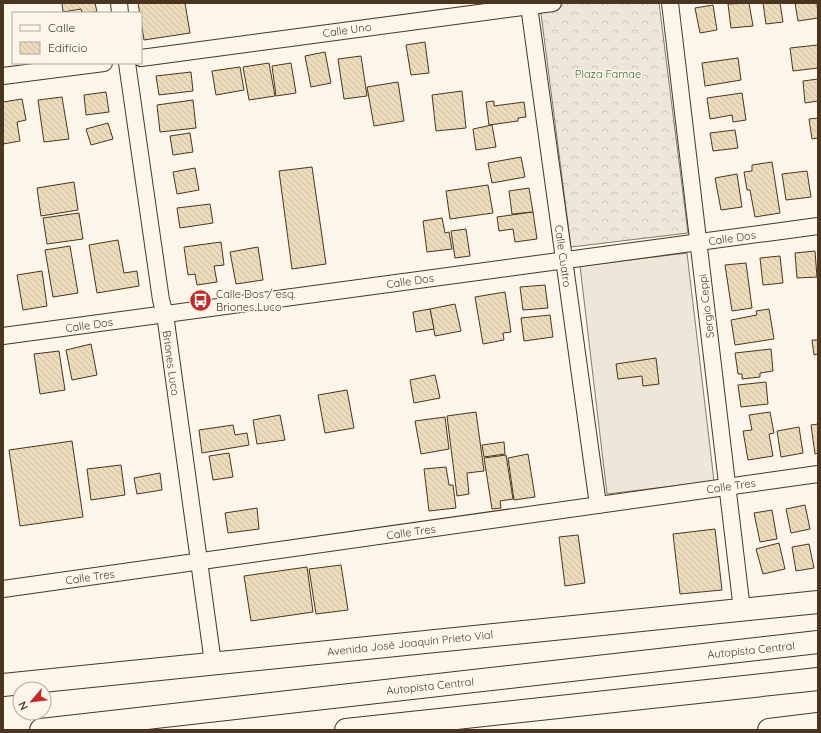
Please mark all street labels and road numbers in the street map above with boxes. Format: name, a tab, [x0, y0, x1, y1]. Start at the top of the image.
street label: Calle Uno	[322, 20, 373, 40]
street label: Calle Cuatro	[552, 224, 574, 288]
street label: Calle Dos	[707, 228, 757, 248]
street label: Calle Dos	[385, 271, 435, 291]
street label: Sergio Ceppi	[695, 273, 717, 339]
street label: Calle Dos	[64, 315, 114, 335]
street label: Briones Luco	[160, 330, 183, 397]
street label: Calle Tres	[706, 476, 756, 496]
street label: Calle Tres	[386, 522, 436, 542]
street label: Calle Tres	[65, 567, 115, 587]
street label: Avenida José Joaquín Prieto Vial	[326, 627, 494, 659]
street label: Autopista Central	[707, 638, 795, 662]
street label: Autopista Central	[386, 674, 474, 698]

